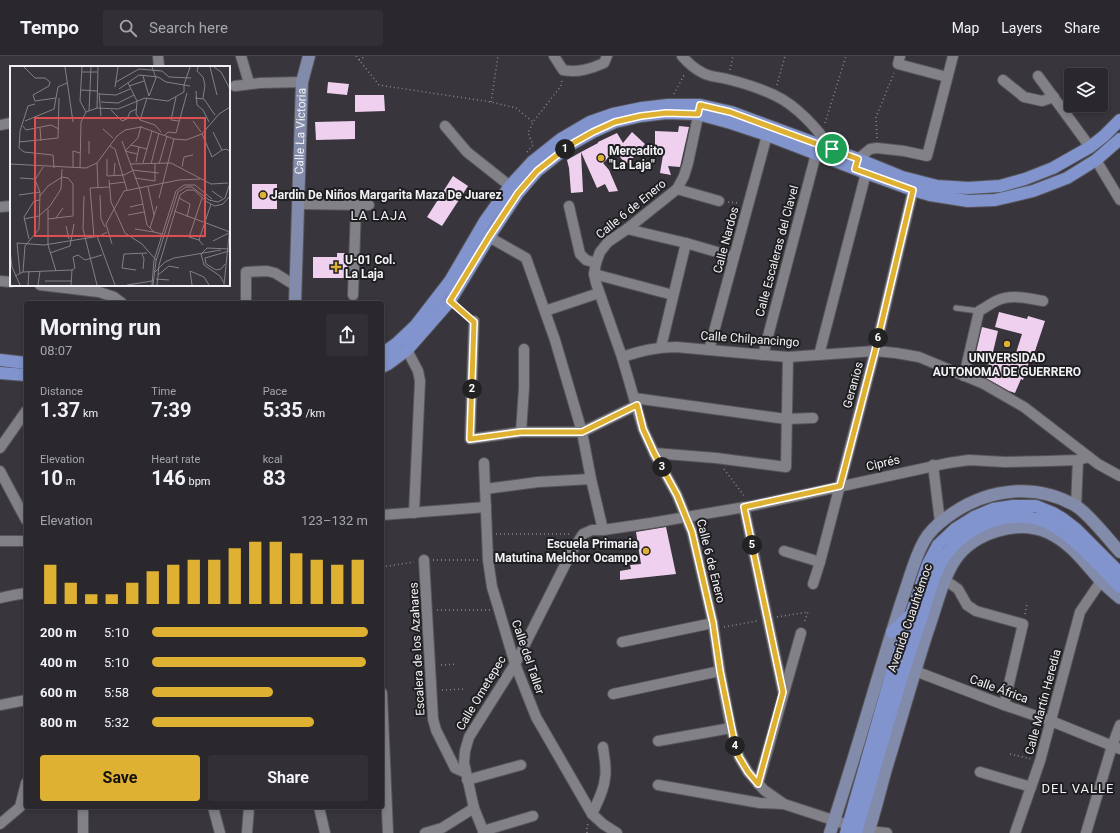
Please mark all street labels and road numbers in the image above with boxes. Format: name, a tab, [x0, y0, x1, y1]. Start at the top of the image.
street label: Calle La Victoria	[292, 88, 309, 175]
street label: Calle 6 de Enero	[593, 176, 669, 241]
street label: Calle Escaleras del Clavel	[753, 184, 801, 318]
street label: Calle Nardos	[710, 205, 742, 275]
street label: Calle Chilpancingo	[700, 329, 800, 349]
street label: Geranios	[840, 360, 866, 410]
street label: Ciprés	[865, 452, 901, 474]
street label: Calle 6 de Enero	[694, 518, 728, 605]
street label: Avenida Cuauhtémoc	[885, 562, 935, 674]
street label: Escalera de los Azahares	[407, 582, 427, 716]
street label: Calle del Taller	[509, 618, 547, 696]
street label: Calle Martín Heredia	[1022, 648, 1064, 756]
street label: Calle Ometepec	[453, 653, 509, 733]
street label: Calle África	[968, 671, 1031, 706]

